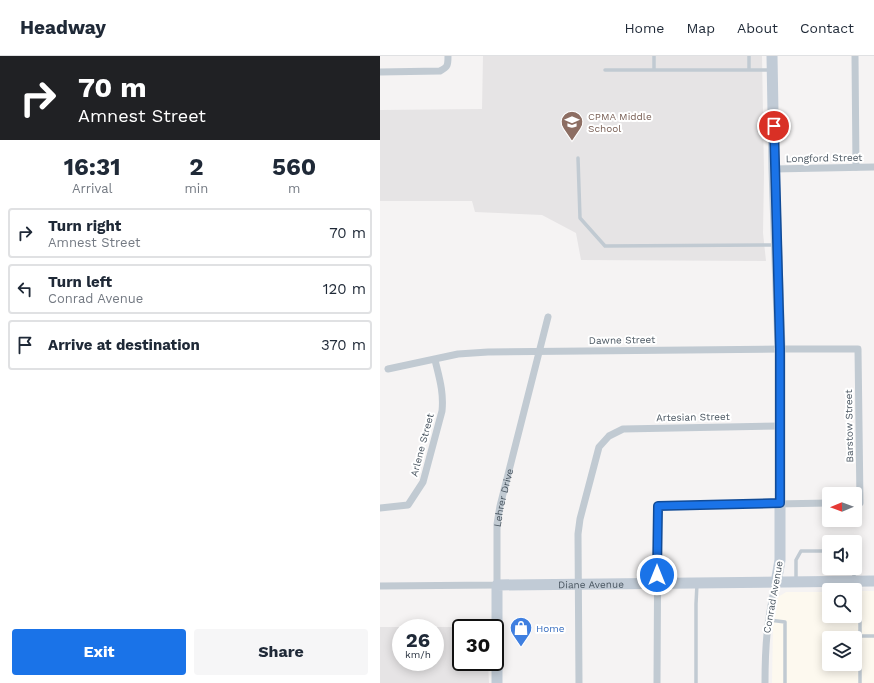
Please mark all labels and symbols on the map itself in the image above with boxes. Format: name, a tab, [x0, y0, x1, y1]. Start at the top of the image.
school or university icon: CPMA Middle School	[559, 109, 585, 142]
pin	[757, 109, 791, 143]
place label: CPMA Middle School	[588, 111, 652, 134]
street label: Longford Street	[785, 152, 863, 164]
street label: Dawne Street	[589, 334, 656, 346]
street label: Barstow Street	[843, 389, 855, 463]
street label: Arlene Street	[408, 411, 436, 478]
street label: Artesian Street	[656, 411, 731, 423]
street label: Lehrer Drive	[491, 467, 515, 528]
north arrow	[822, 487, 862, 527]
position arrow	[636, 554, 678, 596]
street label: Conrad Avenue	[761, 560, 785, 634]
street label: Diane Avenue	[558, 578, 624, 590]
shop icon: Home	[508, 615, 534, 648]
speed limit sign: 30	[452, 619, 504, 671]
place label: Home	[536, 623, 565, 634]

